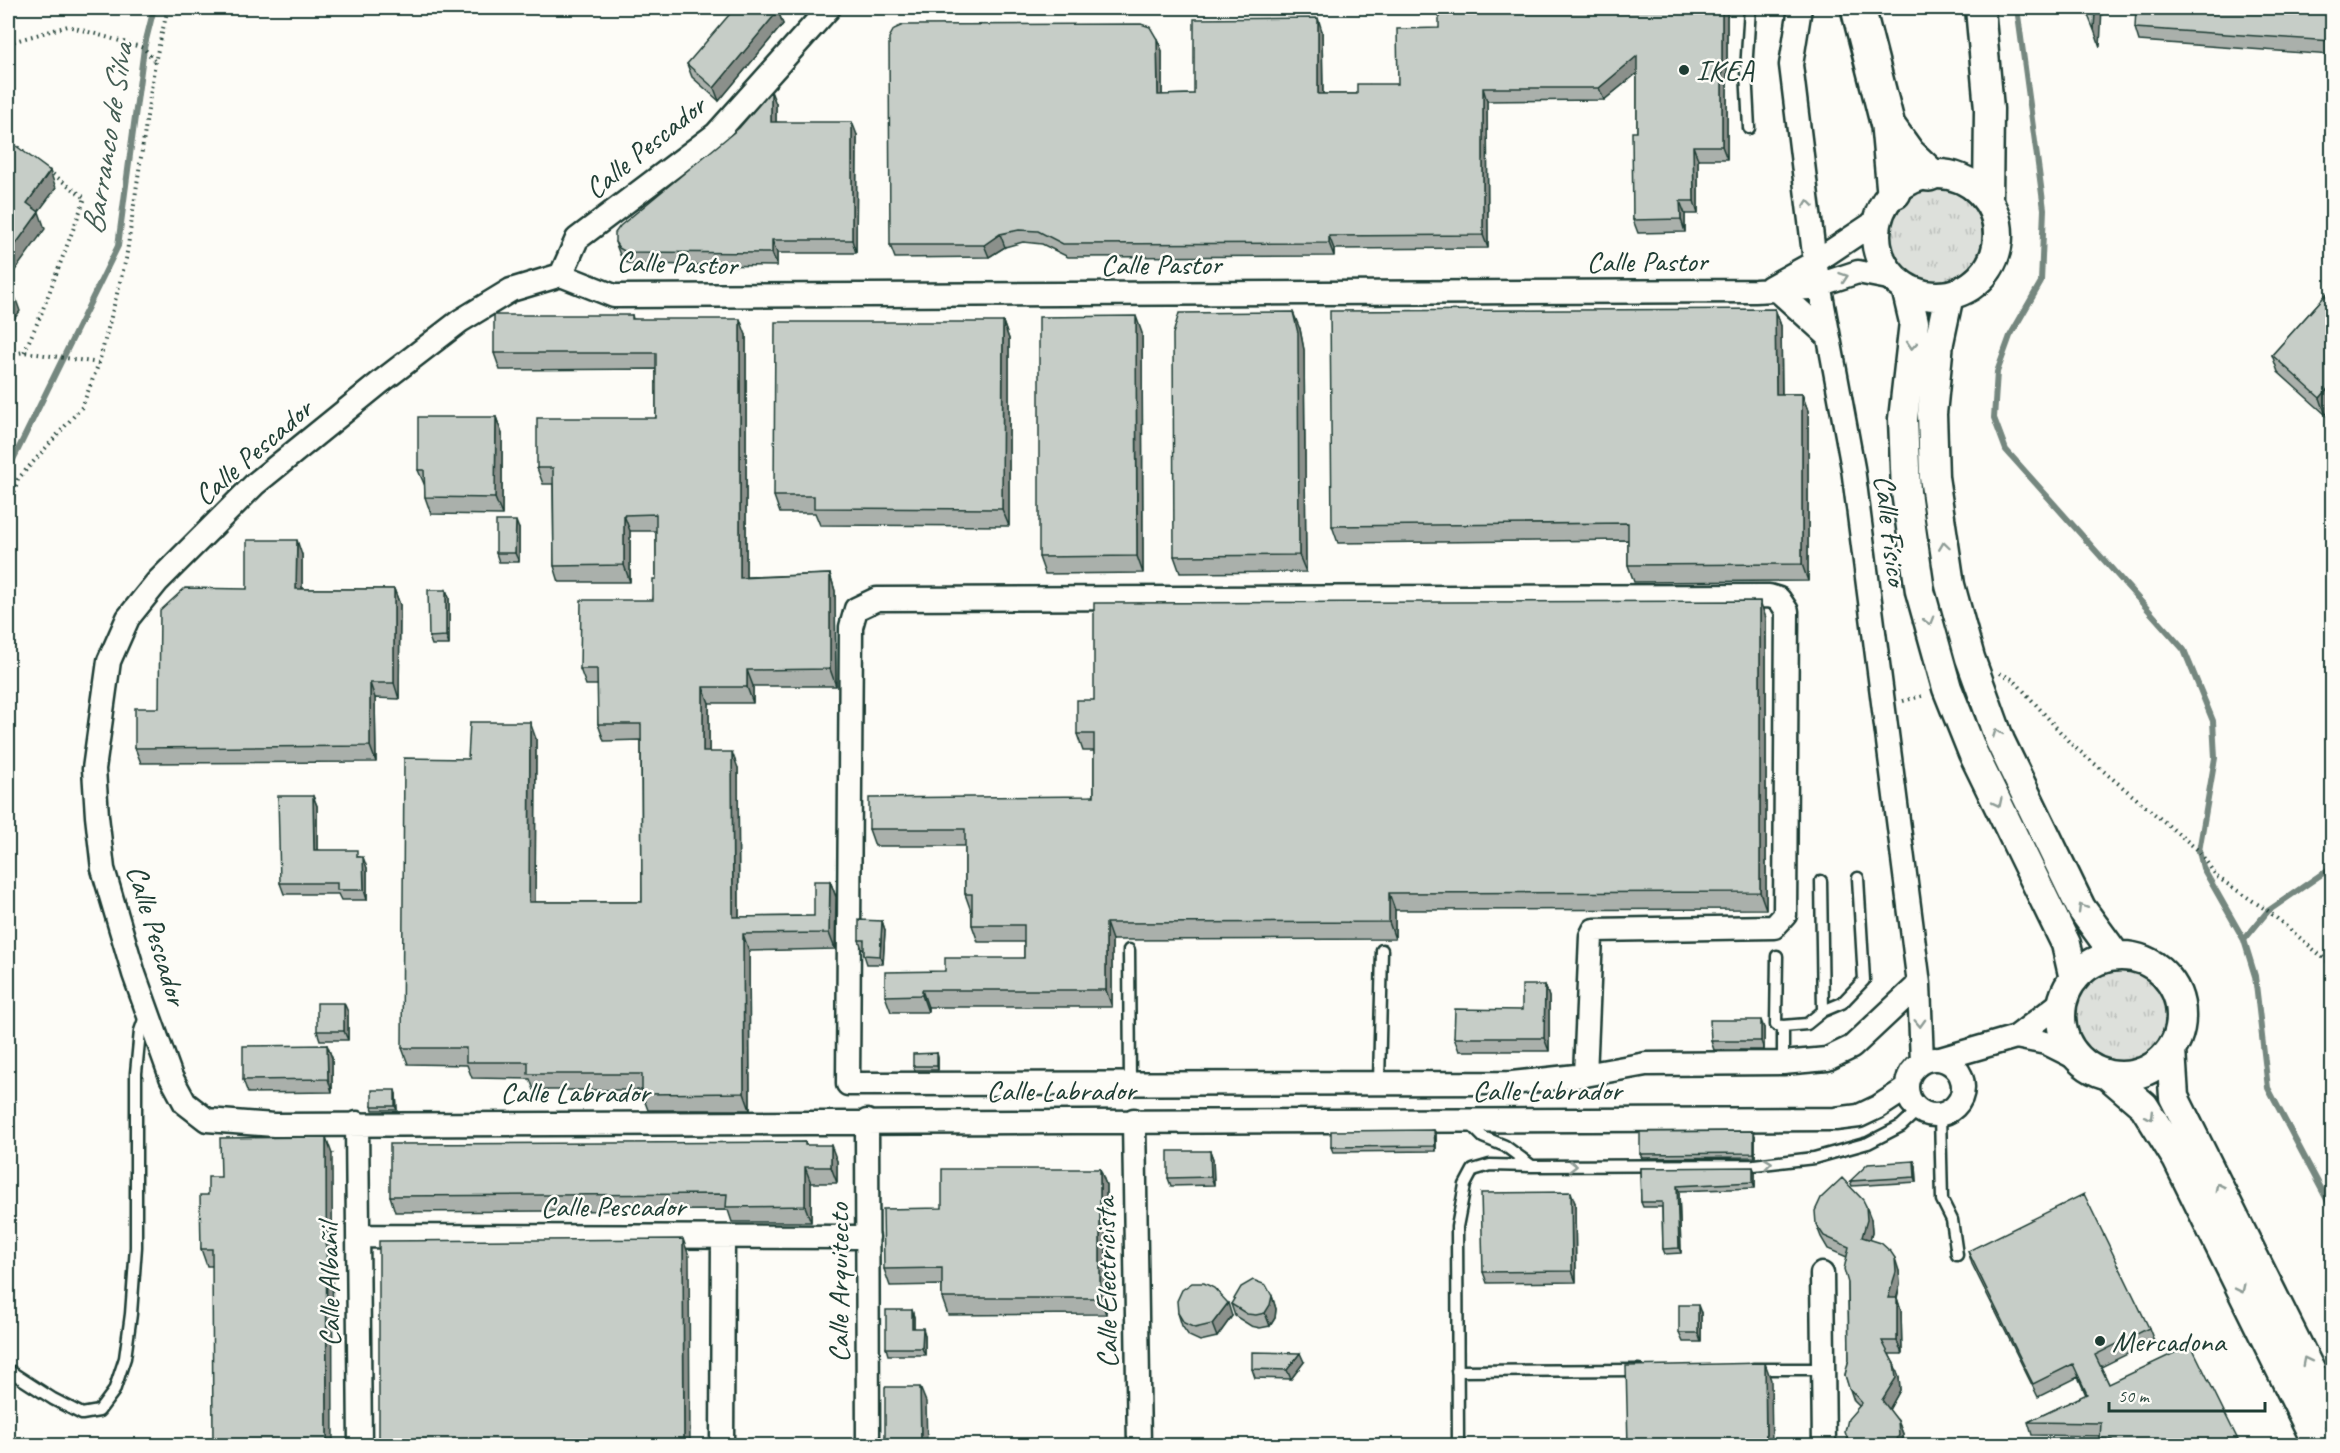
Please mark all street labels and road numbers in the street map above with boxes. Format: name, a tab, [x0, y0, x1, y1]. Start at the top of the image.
street label: Calle Pescador	[577, 85, 715, 207]
street label: Calle Pastor	[616, 242, 740, 284]
street label: Calle Pastor	[1587, 242, 1710, 280]
street label: Calle Pastor	[1101, 245, 1224, 283]
street label: Calle Pescador	[186, 389, 322, 514]
street label: Calle Físico	[1865, 473, 1917, 591]
street label: Calle Pescador	[118, 860, 197, 1012]
street label: Calle Labrador	[986, 1071, 1138, 1109]
street label: Calle Labrador	[1472, 1071, 1624, 1109]
street label: Calle Labrador	[500, 1073, 652, 1111]
street label: Calle Pescador	[541, 1187, 688, 1225]
street label: Calle Electricista	[1085, 1195, 1126, 1369]
street label: Calle Arquitecto	[819, 1202, 857, 1363]
street label: Calle Albañil	[309, 1218, 349, 1347]

